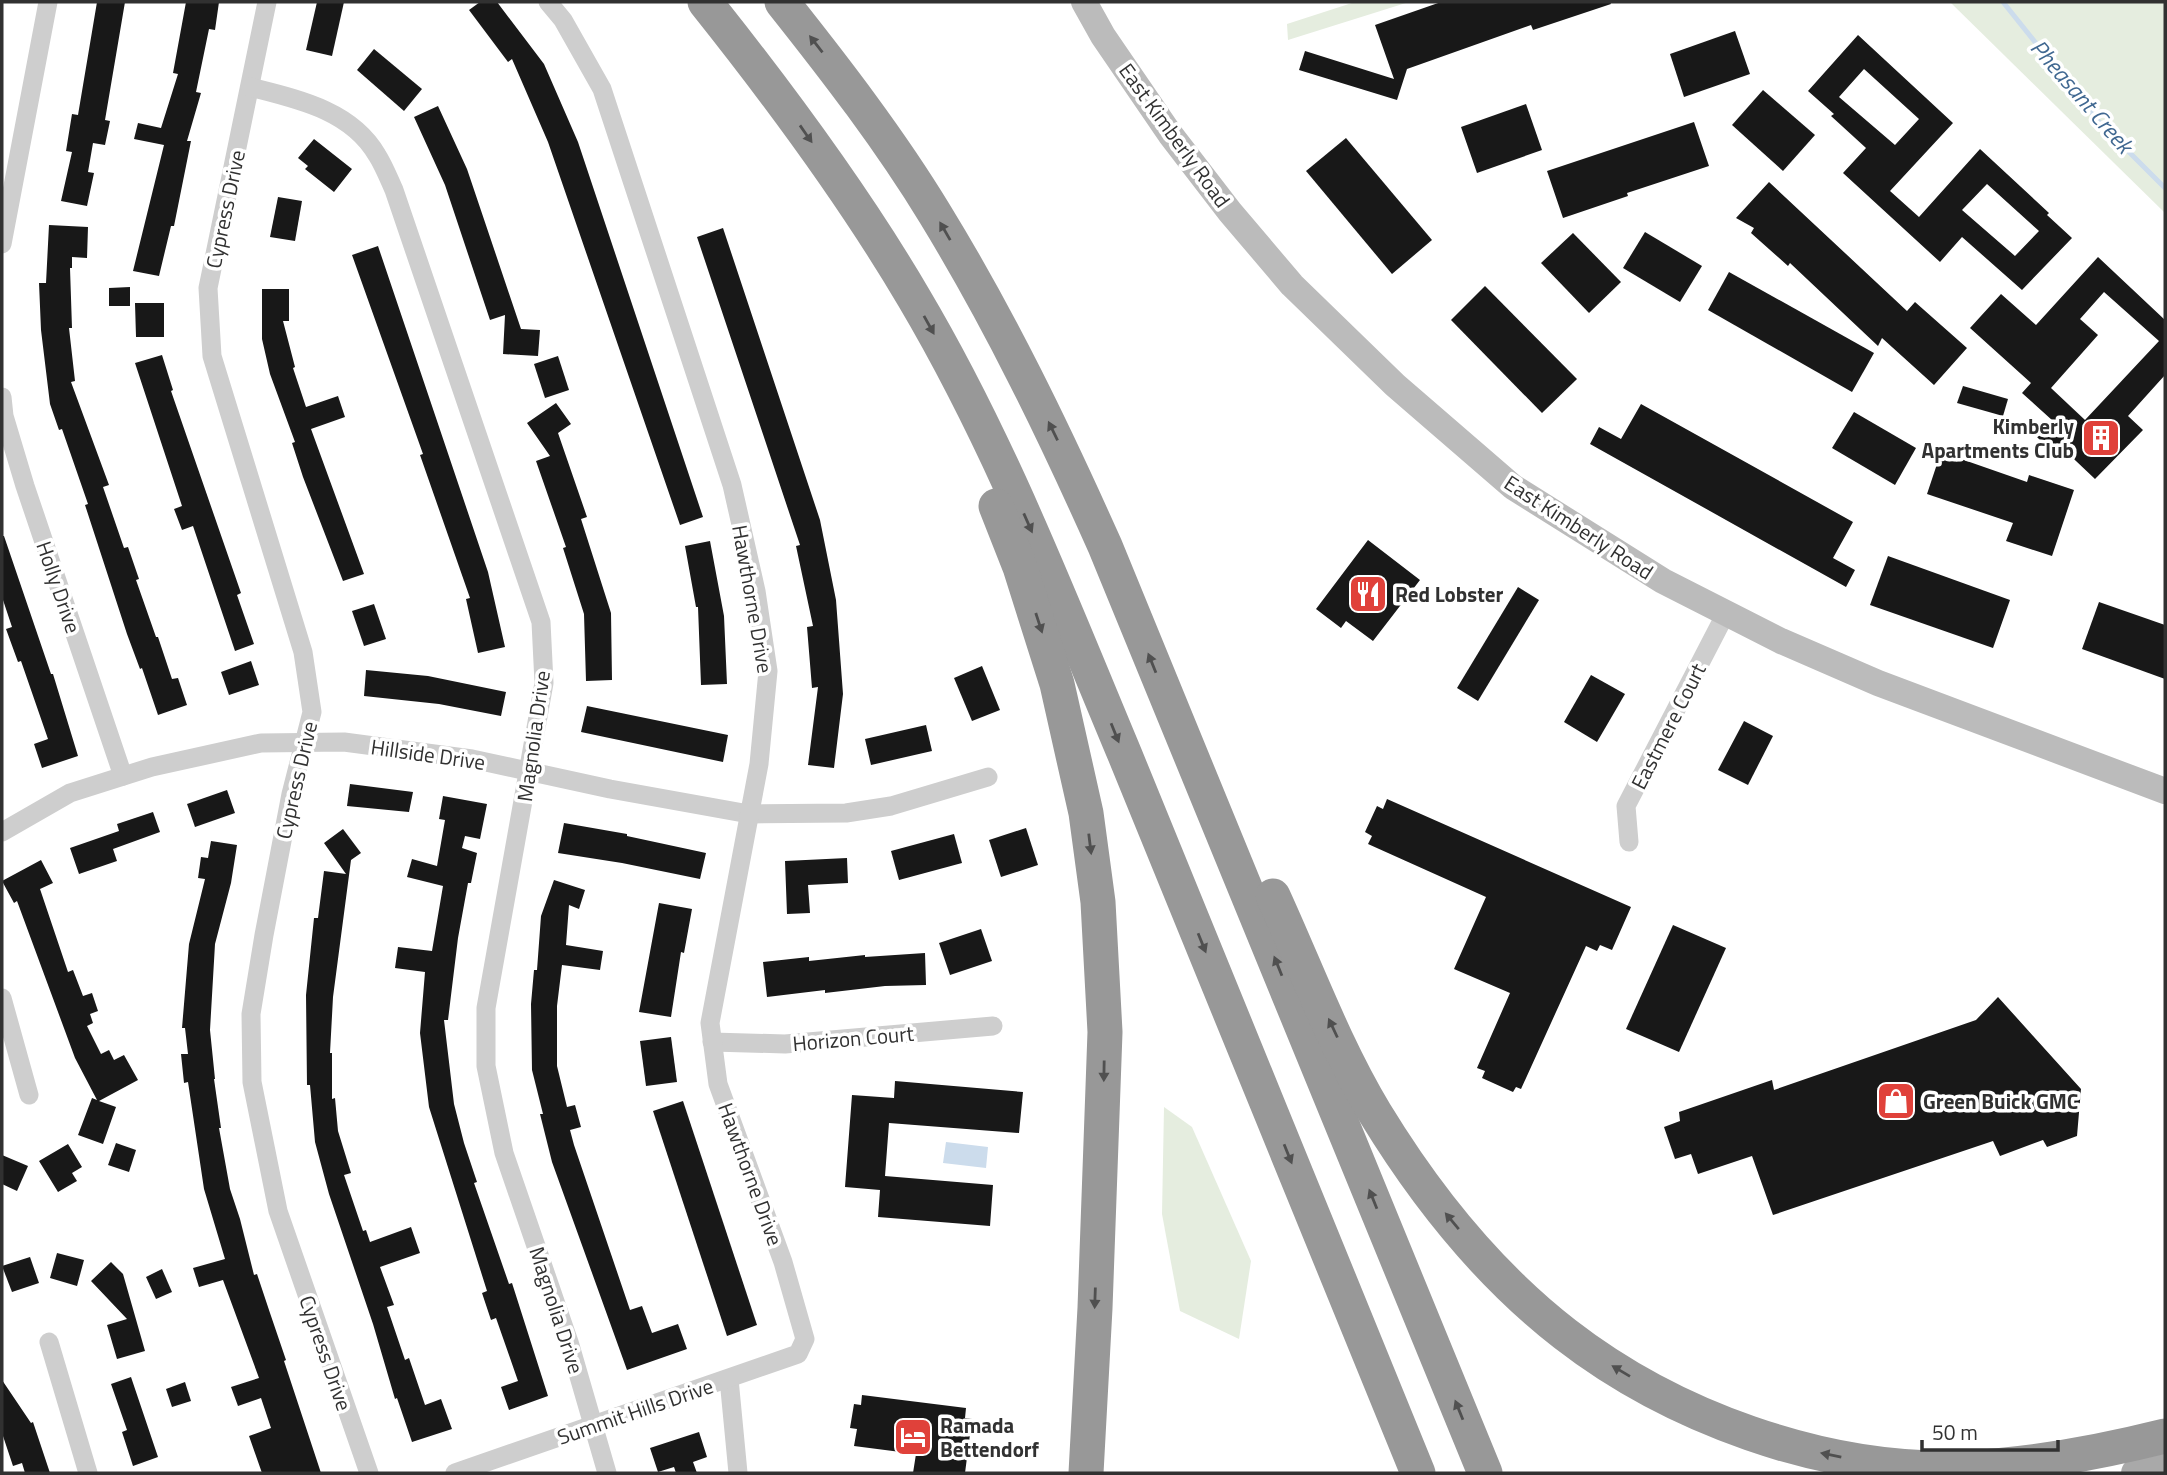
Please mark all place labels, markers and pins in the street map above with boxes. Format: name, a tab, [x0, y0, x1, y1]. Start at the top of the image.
place label: Kimberly Apartments Club	[1922, 410, 2074, 466]
building icon: Kimberly Apartments Club	[2080, 417, 2122, 459]
restaurant icon: Red Lobster	[1347, 573, 1389, 615]
place label: Red Lobster	[1395, 578, 1503, 610]
shop icon: Green Buick GMC	[1875, 1080, 1917, 1122]
place label: Green Buick GMC	[1923, 1085, 2078, 1117]
place label: Ramada Bettendorf	[940, 1409, 1040, 1465]
hotel icon: Ramada Bettendorf	[892, 1416, 934, 1458]

